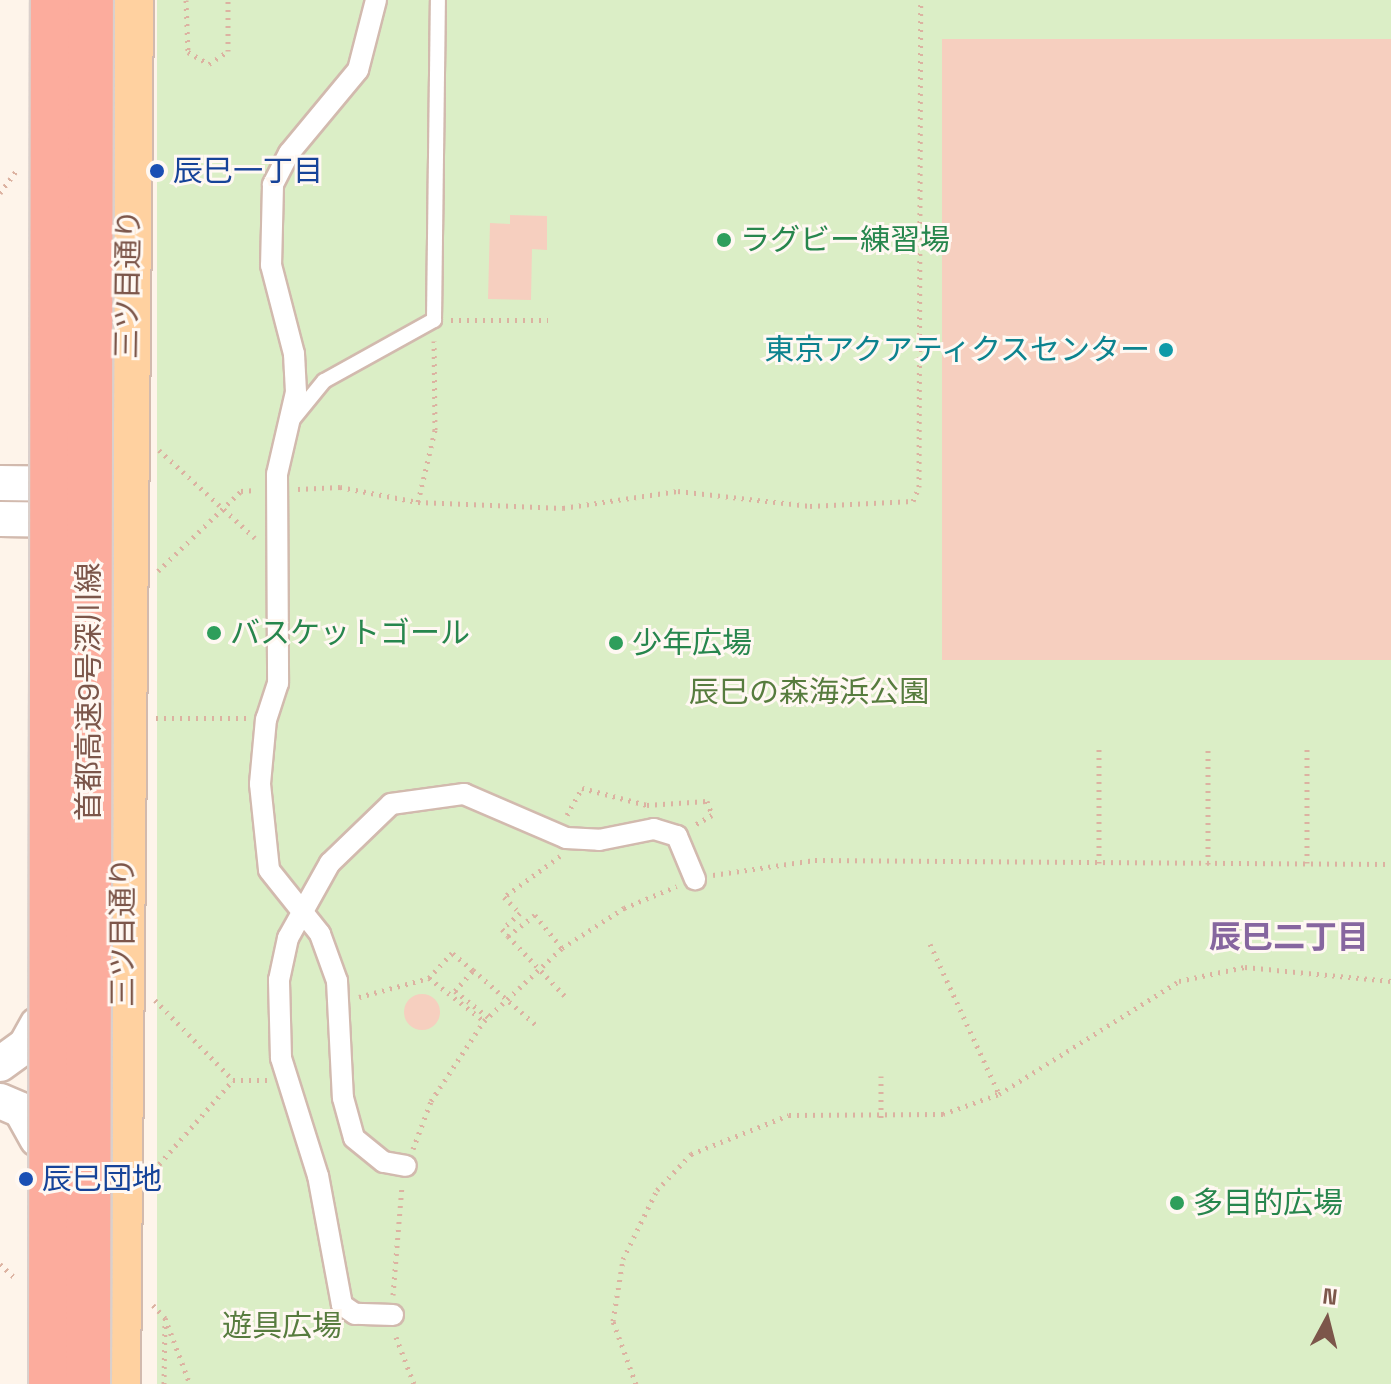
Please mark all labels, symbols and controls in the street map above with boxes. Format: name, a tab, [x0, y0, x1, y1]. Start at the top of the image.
place label: 辰巳一丁目	[173, 153, 323, 189]
marker: 辰巳一丁目	[148, 162, 166, 180]
street label: 三ツ目通り	[109, 209, 147, 359]
place label: ラグビー練習場	[740, 222, 950, 258]
marker: ラグビー練習場	[715, 231, 733, 249]
place label: 東京アクアティクスセンター	[760, 332, 1150, 368]
marker: 東京アクアティクスセンター	[1157, 341, 1175, 359]
street label: 首都高速9号深川線	[71, 563, 107, 821]
place label: バスケットゴール	[230, 615, 470, 651]
marker: バスケットゴール	[205, 624, 223, 642]
place label: 少年広場	[632, 625, 752, 661]
marker: 少年広場	[607, 634, 625, 652]
park label: 辰巳の森海浜公園	[689, 674, 929, 710]
street label: 三ツ目通り	[105, 857, 141, 1007]
district label: 辰巳二丁目	[1209, 918, 1369, 956]
place label: 辰巳団地	[42, 1161, 162, 1197]
marker: 辰巳団地	[17, 1170, 35, 1188]
place label: 多目的広場	[1193, 1185, 1343, 1221]
marker: 多目的広場	[1168, 1194, 1186, 1212]
north arrow	[1287, 1280, 1367, 1360]
text: N	[1321, 1281, 1339, 1311]
park label: 遊具広場	[222, 1308, 342, 1344]

